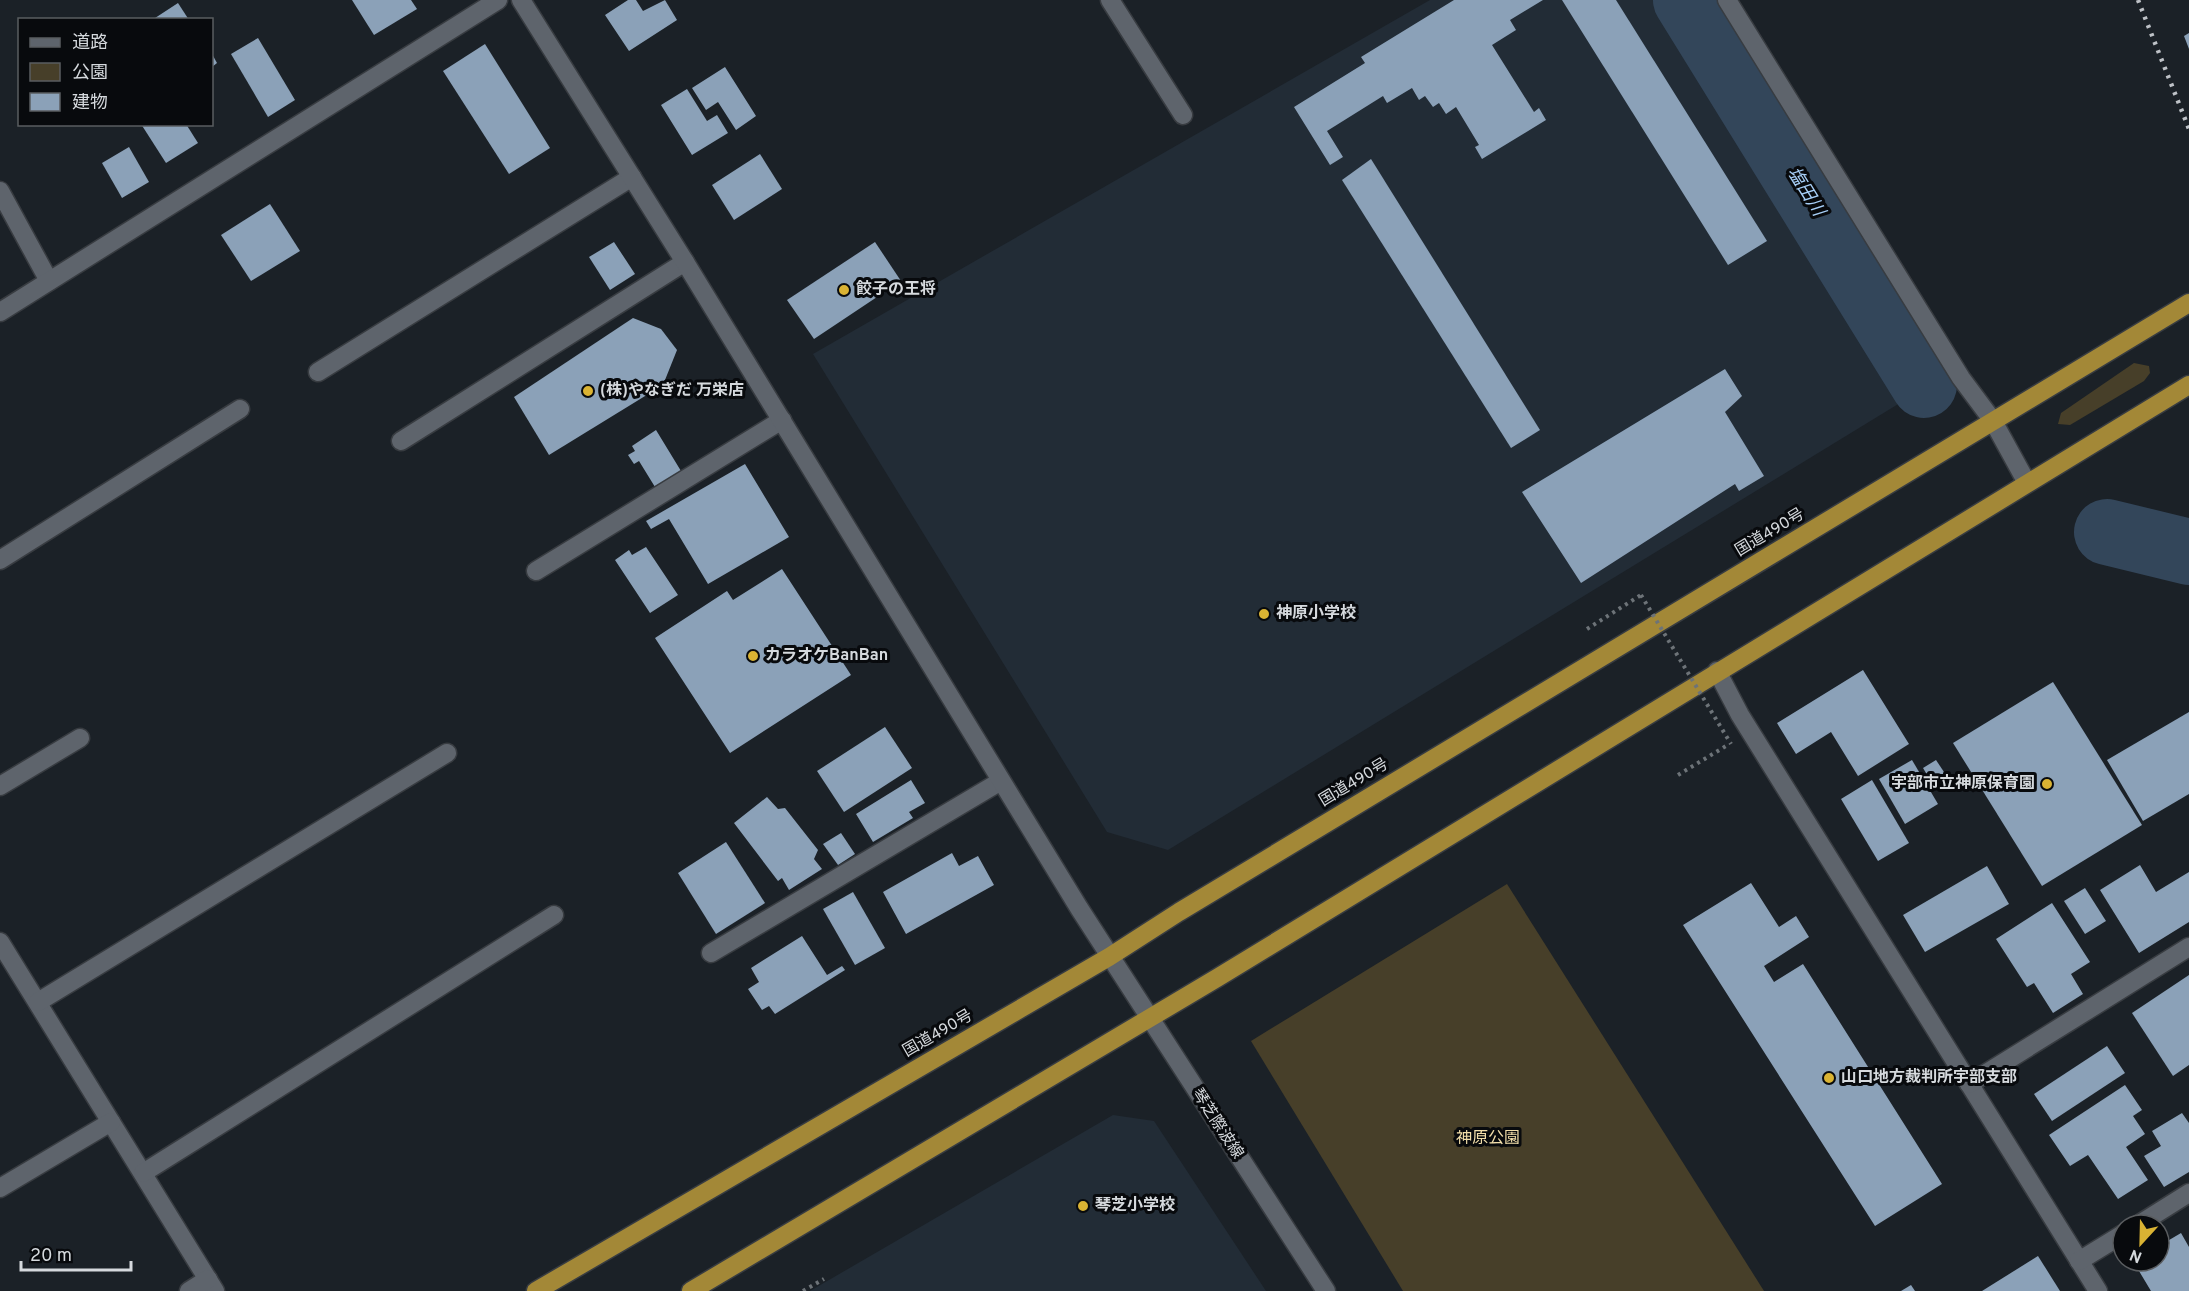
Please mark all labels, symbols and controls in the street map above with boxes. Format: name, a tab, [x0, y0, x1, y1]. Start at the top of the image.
legend	[18, 18, 213, 126]
text: 道路	[72, 32, 108, 55]
text: 公園	[72, 62, 108, 85]
text: 建物	[72, 92, 108, 115]
water label: 塩田川	[1781, 163, 1830, 223]
place label: 餃子の王将	[856, 280, 936, 300]
marker: 餃子の王将	[837, 283, 851, 297]
place label: (株)やなぎだ 万栄店	[600, 381, 744, 401]
marker: (株)やなぎだ 万栄店	[581, 384, 595, 398]
street label: 国道490号	[1732, 504, 1808, 562]
place label: 神原小学校	[1276, 603, 1356, 624]
marker: 神原小学校	[1257, 607, 1271, 621]
place label: カラオケBanBan	[765, 646, 888, 666]
marker: カラオケBanBan	[746, 649, 760, 663]
street label: 国道490号	[1316, 754, 1392, 812]
place label: 宇部市立神原保育園	[1891, 773, 2035, 794]
marker: 宇部市立神原保育園	[2040, 777, 2054, 791]
street label: 国道490号	[899, 1006, 977, 1062]
place label: 山口地方裁判所宇部支部	[1841, 1067, 2017, 1088]
marker: 山口地方裁判所宇部支部	[1822, 1071, 1836, 1085]
street label: 琴芝際波線	[1187, 1085, 1247, 1163]
park label: 神原公園	[1456, 1129, 1520, 1149]
place label: 琴芝小学校	[1095, 1196, 1175, 1216]
marker: 琴芝小学校	[1076, 1199, 1090, 1213]
north arrow	[2111, 1213, 2171, 1273]
scale bar	[21, 1234, 130, 1272]
text: N	[2127, 1244, 2145, 1266]
text: 20 m	[30, 1245, 72, 1268]

